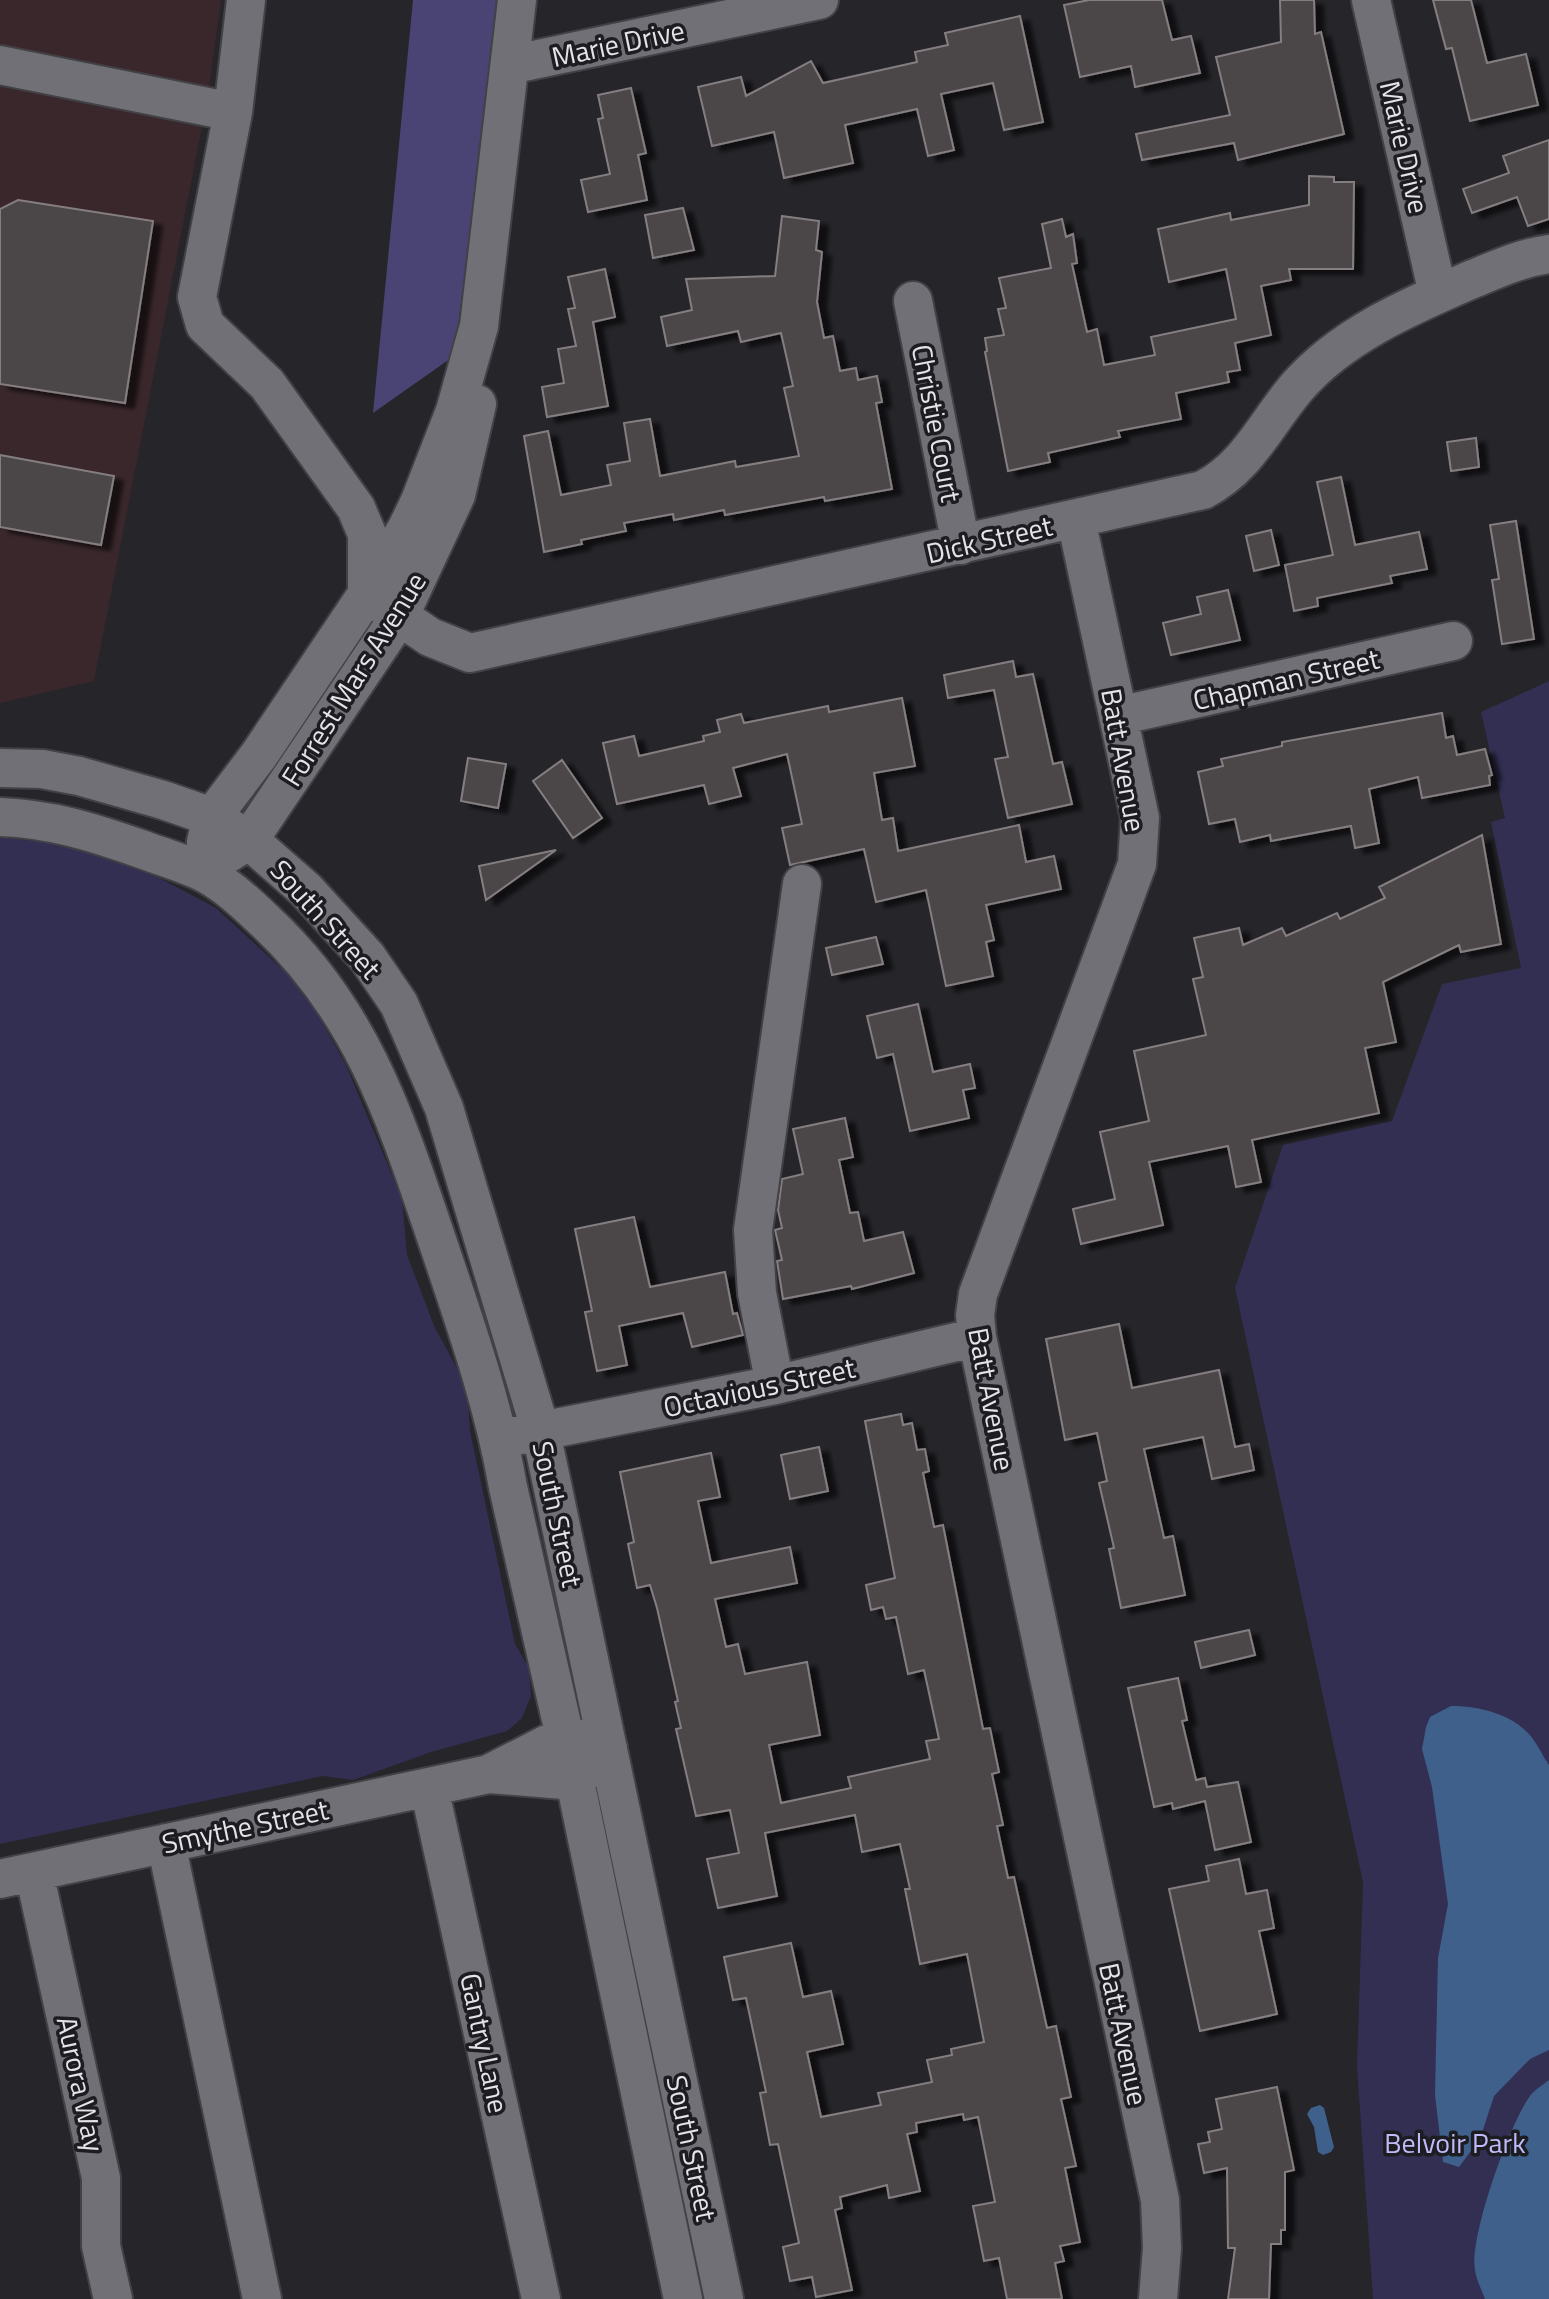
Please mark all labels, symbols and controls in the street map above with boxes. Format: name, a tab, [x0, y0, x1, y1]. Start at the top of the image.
street label: Marie Drive	[548, 8, 688, 78]
street label: Marie Drive	[1369, 76, 1441, 218]
street label: Christie Court	[901, 341, 973, 506]
street label: Dick Street	[922, 504, 1056, 574]
street label: Forrest Mars Avenue	[270, 564, 436, 794]
street label: Chapman Street	[1189, 637, 1384, 721]
street label: Batt Avenue	[1090, 685, 1158, 835]
street label: South Street	[260, 850, 392, 989]
street label: Batt Avenue	[957, 1324, 1027, 1474]
street label: Octavious Street	[659, 1346, 859, 1428]
street label: South Street	[522, 1437, 594, 1591]
street label: Smythe Street	[158, 1787, 332, 1865]
street label: Batt Avenue	[1088, 1959, 1160, 2109]
street label: Gantry Lane	[449, 1969, 521, 2117]
street label: Aurora Way	[46, 2012, 116, 2156]
street label: South Street	[656, 2071, 728, 2225]
park label: Belvoir Park	[1384, 2121, 1526, 2164]

